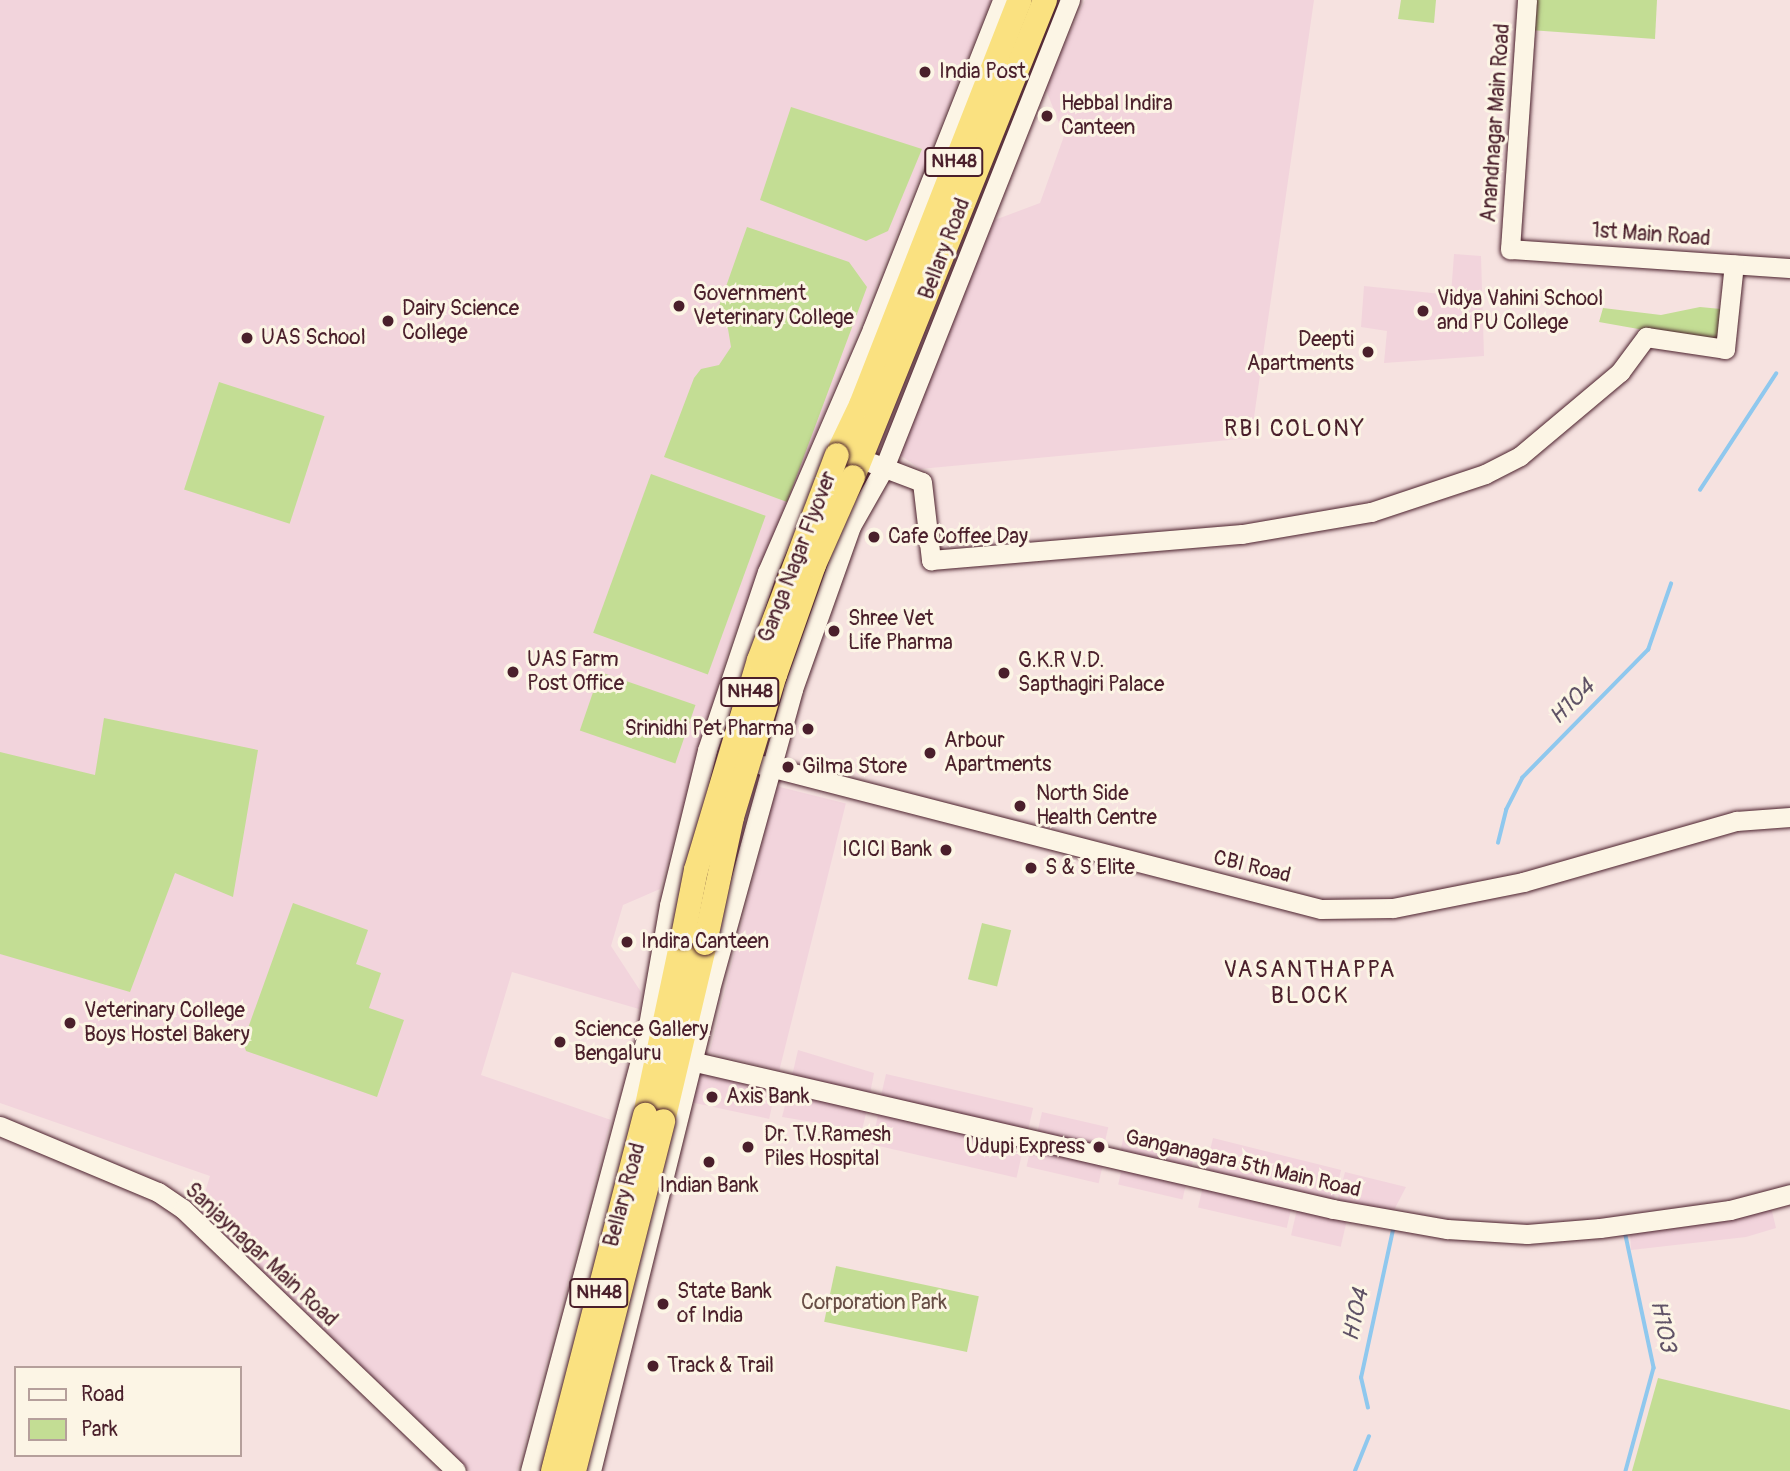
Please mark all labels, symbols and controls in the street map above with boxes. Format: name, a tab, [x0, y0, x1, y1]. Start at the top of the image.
street label: Anandnagar Main Road	[1476, 23, 1516, 223]
place label: India Post	[939, 59, 1026, 85]
marker: India Post	[917, 64, 933, 80]
place label: Hebbal Indira Canteen	[1061, 91, 1173, 141]
marker: Hebbal Indira Canteen	[1039, 108, 1055, 124]
road number: NH48	[924, 146, 984, 178]
street label: Bellary Road	[914, 195, 976, 303]
street label: 1st Main Road	[1591, 218, 1711, 252]
place label: Government Veterinary College	[693, 281, 854, 331]
place label: Vidya Vahini School and PU College	[1437, 286, 1603, 336]
place label: Dairy Science College	[402, 296, 519, 346]
marker: Government Veterinary College	[671, 298, 687, 314]
marker: Vidya Vahini School and PU College	[1415, 303, 1431, 319]
marker: Dairy Science College	[380, 313, 396, 329]
place label: UAS School	[261, 325, 366, 351]
place label: Deepti Apartments	[1247, 327, 1354, 377]
marker: UAS School	[239, 330, 255, 346]
marker: Deepti Apartments	[1360, 344, 1376, 360]
district label: RBI COLONY	[1225, 415, 1365, 443]
street label: Ganga Nagar Flyover	[754, 468, 842, 646]
place label: Cafe Coffee Day	[888, 524, 1028, 550]
marker: Cafe Coffee Day	[866, 529, 882, 545]
place label: Shree Vet Life Pharma	[848, 606, 953, 656]
marker: Shree Vet Life Pharma	[826, 623, 842, 639]
place label: UAS Farm Post Office	[527, 647, 624, 697]
place label: G.K.R V.D. Sapthagiri Palace	[1018, 648, 1164, 698]
marker: UAS Farm Post Office	[505, 664, 521, 680]
marker: G.K.R V.D. Sapthagiri Palace	[996, 665, 1012, 681]
water label: H104	[1544, 674, 1600, 730]
road number: NH48	[720, 677, 780, 708]
place label: Srinidhi Pet Pharma	[624, 716, 794, 742]
marker: Srinidhi Pet Pharma	[800, 721, 816, 737]
place label: Arbour Apartments	[944, 728, 1051, 778]
marker: Arbour Apartments	[922, 745, 938, 761]
place label: Gilma Store	[802, 754, 907, 780]
marker: Gilma Store	[780, 759, 796, 775]
place label: North Side Health Centre	[1036, 781, 1157, 831]
marker: North Side Health Centre	[1010, 796, 1030, 816]
place label: ICICI Bank	[842, 837, 932, 863]
marker: ICICI Bank	[938, 842, 954, 858]
street label: CBI Road	[1211, 845, 1293, 889]
place label: S & S Elite	[1045, 855, 1135, 881]
marker: S & S Elite	[1023, 860, 1039, 876]
place label: Indira Canteen	[641, 929, 769, 955]
marker: Indira Canteen	[619, 934, 635, 950]
district label: VASANTHAPPA BLOCK	[1225, 956, 1395, 1010]
place label: Veterinary College Boys Hostel Bakery	[84, 998, 250, 1048]
marker: Veterinary College Boys Hostel Bakery	[62, 1015, 78, 1031]
place label: Science Gallery Bengaluru	[574, 1017, 709, 1067]
marker: Science Gallery Bengaluru	[552, 1034, 568, 1050]
place label: Axis Bank	[726, 1084, 809, 1110]
marker: Axis Bank	[704, 1089, 720, 1105]
place label: Dr. T.V.Ramesh Piles Hospital	[764, 1122, 891, 1172]
street label: Ganganagara 5th Main Road	[1123, 1125, 1363, 1203]
place label: Udupi Express	[966, 1134, 1085, 1160]
marker: Dr. T.V.Ramesh Piles Hospital	[738, 1137, 758, 1157]
marker: Udupi Express	[1091, 1139, 1107, 1155]
street label: Bellary Road	[599, 1140, 651, 1250]
marker: Indian Bank	[701, 1154, 717, 1170]
place label: Indian Bank	[659, 1173, 759, 1199]
street label: Sanjaynagar Main Road	[180, 1178, 342, 1332]
road number: NH48	[569, 1278, 629, 1308]
place label: State Bank of India	[677, 1279, 772, 1329]
water label: H104	[1337, 1286, 1375, 1344]
park label: Corporation Park	[801, 1290, 947, 1316]
marker: State Bank of India	[655, 1296, 671, 1312]
water label: H103	[1644, 1298, 1682, 1354]
place label: Track & Trail	[667, 1353, 774, 1379]
marker: Track & Trail	[645, 1358, 661, 1374]
legend	[14, 1366, 242, 1457]
text: Road	[81, 1381, 125, 1408]
text: Park	[81, 1416, 118, 1443]

